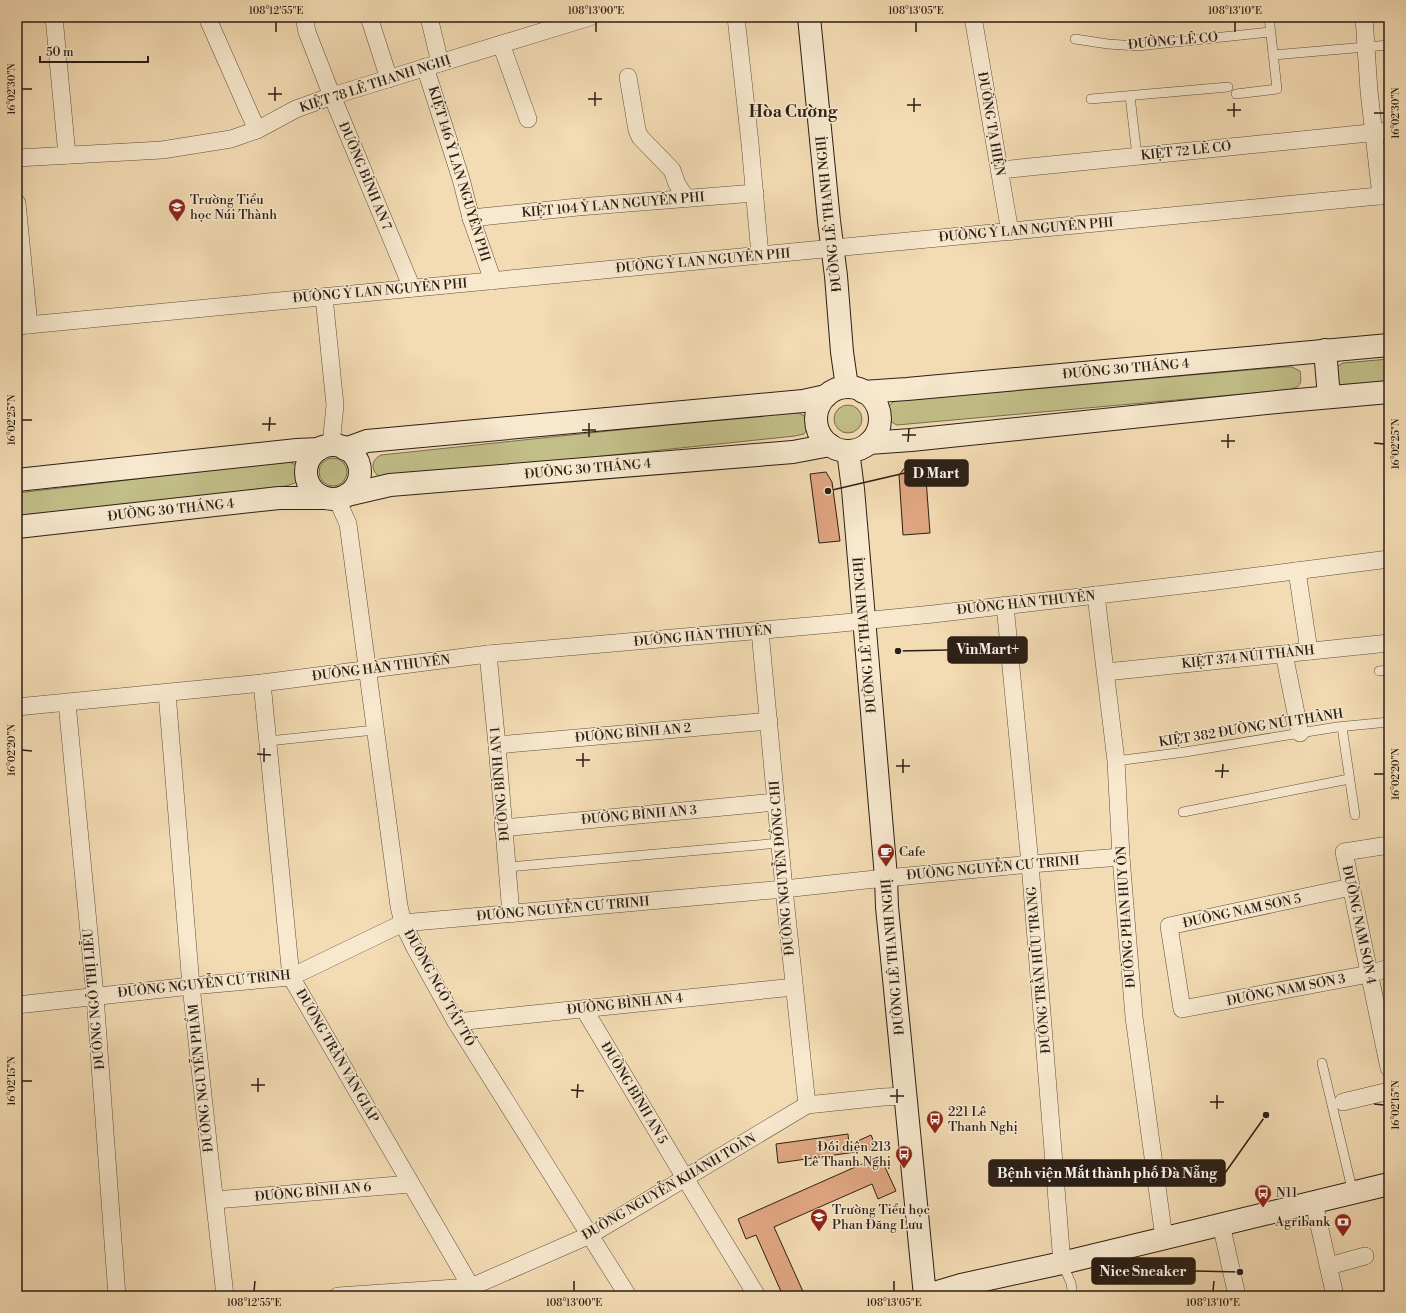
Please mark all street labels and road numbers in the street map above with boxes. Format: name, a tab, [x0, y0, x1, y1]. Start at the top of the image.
street label: ĐƯỜNG LÊ CƠ	[1127, 28, 1219, 53]
street label: KIỆT 78 LÊ THANH NGHỊ	[297, 51, 453, 116]
street label: ĐƯỜNG TẠ HIỆN	[974, 71, 1009, 178]
street label: KIỆT 146 Ỷ LAN NGUYÊN PHI	[425, 84, 494, 264]
street label: ĐƯỜNG BÌNH AN 7	[335, 119, 396, 233]
street label: ĐƯỜNG LÊ THANH NGHỊ	[812, 135, 845, 293]
street label: KIỆT 72 LÊ CƠ	[1140, 137, 1232, 164]
street label: KIỆT 104 Ỷ LAN NGUYÊN PHI	[521, 188, 705, 221]
street label: ĐƯỜNG Ỷ LAN NGUYÊN PHI	[938, 213, 1114, 246]
street label: ĐƯỜNG Ỷ LAN NGUYÊN PHI	[615, 244, 791, 277]
street label: ĐƯỜNG Ỷ LAN NGUYÊN PHI	[292, 274, 468, 307]
street label: ĐƯỜNG 30 THÁNG 4	[1062, 354, 1190, 383]
street label: ĐƯỜNG 30 THÁNG 4	[524, 454, 652, 483]
street label: ĐƯỜNG 30 THÁNG 4	[107, 494, 235, 525]
street label: ĐƯỜNG LÊ THANH NGHỊ	[849, 556, 880, 714]
street label: ĐƯỜNG HÀN THUYÊN	[956, 587, 1096, 618]
street label: ĐƯỜNG HÀN THUYÊN	[633, 621, 773, 650]
street label: KIỆT 374 NÚI THÀNH	[1181, 641, 1316, 672]
street label: ĐƯỜNG HÀN THUYÊN	[311, 651, 451, 684]
street label: KIỆT 382 ĐƯỜNG NÚI THÀNH	[1157, 704, 1345, 751]
street label: ĐƯỜNG BÌNH AN 2	[574, 719, 692, 746]
street label: ĐƯỜNG BÌNH AN 1	[486, 726, 513, 842]
street label: ĐƯỜNG NGUYỄN ĐỔNG CHI	[763, 780, 798, 956]
street label: ĐƯỜNG BÌNH AN 3	[580, 801, 698, 828]
street label: ĐƯỜNG PHAN HUY ÔN	[1112, 845, 1139, 989]
street label: ĐƯỜNG NGUYỄN CƯ TRINH	[905, 849, 1081, 884]
street label: ĐƯỜNG NAM SƠN 4	[1339, 864, 1380, 986]
street label: ĐƯỜNG LÊ THANH NGHỊ	[877, 878, 908, 1036]
street label: ĐƯỜNG TRẦN HỮU TRANG	[1022, 885, 1054, 1055]
street label: ĐƯỜNG NGUYỄN CƯ TRINH	[475, 890, 651, 925]
street label: ĐƯỜNG NAM SƠN 5	[1181, 890, 1303, 931]
street label: ĐƯỜNG NGÔ TẤT TỐ	[400, 925, 480, 1049]
street label: ĐƯỜNG NGÔ THỊ LIỄU	[77, 927, 108, 1071]
street label: ĐƯỜNG NGUYỄN CƯ TRINH	[116, 964, 292, 1001]
street label: ĐƯỜNG NAM SƠN 3	[1225, 970, 1347, 1009]
street label: ĐƯỜNG TRẦN VĂN GIÁP	[292, 985, 384, 1126]
street label: ĐƯỜNG BÌNH AN 4	[566, 989, 684, 1018]
street label: ĐƯỜNG NGUYỄN PHẨM	[182, 1002, 217, 1153]
street label: ĐƯỜNG BÌNH AN 5	[597, 1039, 672, 1147]
street label: ĐƯỜNG NGUYỄN KHÁNH TOÀN	[578, 1128, 759, 1244]
street label: ĐƯỜNG BÌNH AN 6	[254, 1178, 372, 1205]

